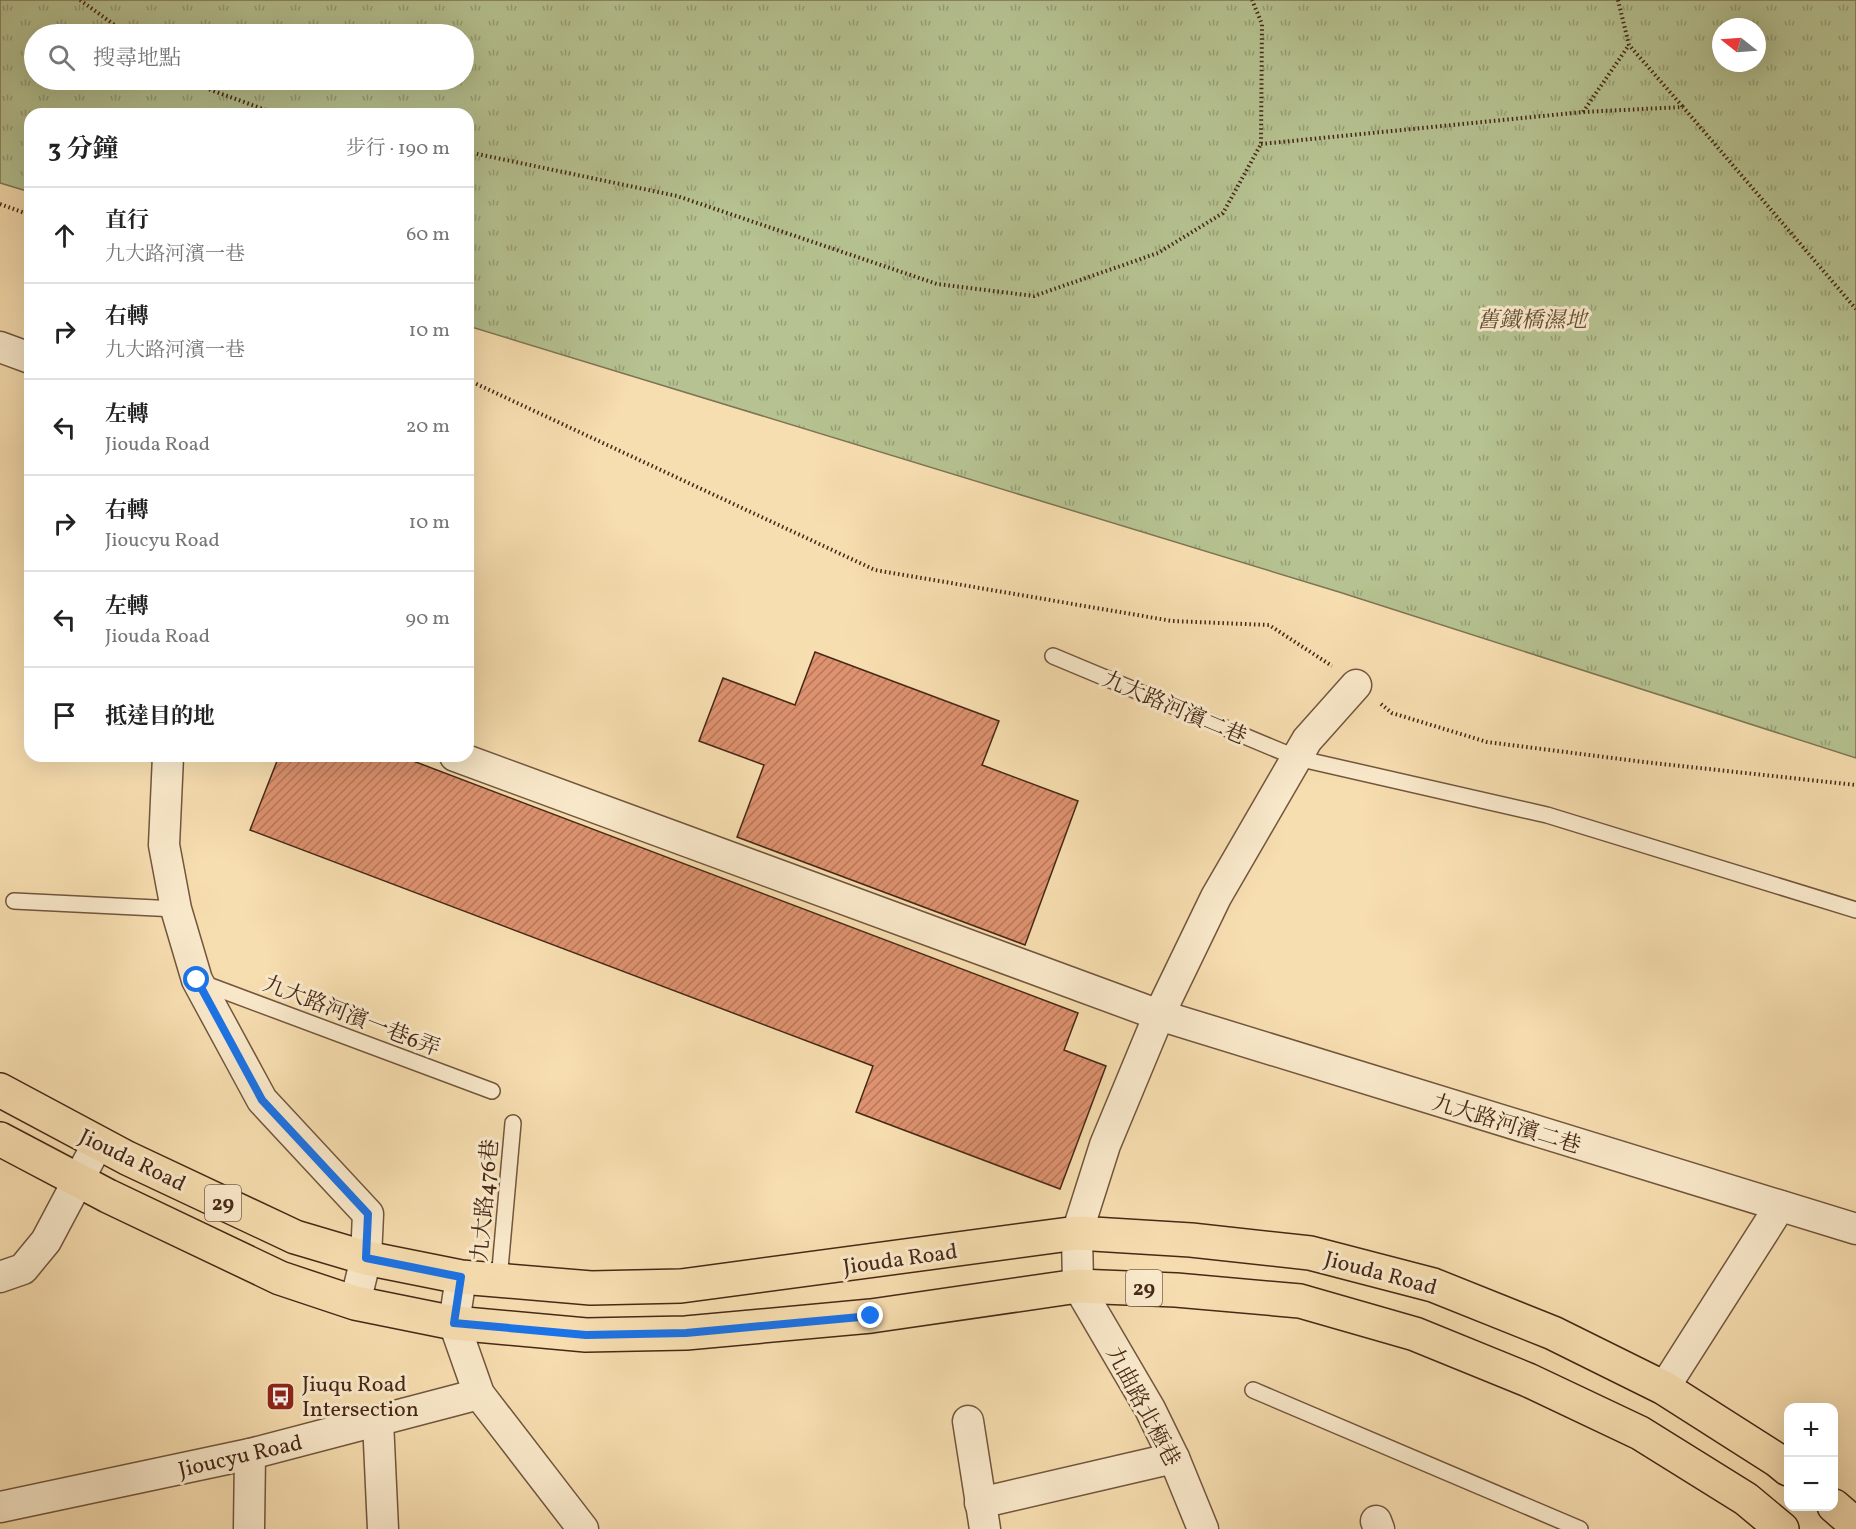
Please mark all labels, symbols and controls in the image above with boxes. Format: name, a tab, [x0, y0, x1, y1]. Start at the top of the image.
north arrow	[1712, 18, 1766, 72]
search box	[24, 24, 474, 90]
icon: search	[45, 41, 78, 74]
text: 搜尋地點	[93, 44, 181, 75]
text: 3 分鐘	[48, 132, 118, 168]
text: 步行 · 190 m	[346, 135, 450, 163]
text: 直行	[105, 206, 149, 237]
icon: ahead	[48, 219, 81, 252]
text: 60 m	[406, 221, 450, 249]
text: 九大路河濱一巷	[105, 241, 245, 269]
text: 右轉	[105, 302, 149, 333]
park label: 舊鐵橋濕地	[1477, 306, 1589, 337]
icon: right	[48, 315, 81, 348]
text: 10 m	[409, 317, 450, 345]
text: 九大路河濱一巷	[105, 337, 245, 365]
text: 左轉	[105, 400, 149, 431]
icon: left	[48, 411, 81, 444]
text: 20 m	[406, 413, 450, 441]
text: Jiouda Road	[105, 431, 210, 459]
text: 右轉	[105, 496, 149, 527]
icon: right	[48, 507, 81, 540]
text: 10 m	[409, 509, 450, 537]
text: Jioucyu Road	[105, 527, 220, 555]
text: 左轉	[105, 592, 149, 623]
icon: left	[48, 603, 81, 636]
text: 90 m	[406, 605, 450, 633]
text: Jiouda Road	[105, 623, 210, 651]
street label: 九大路河濱二巷	[1097, 665, 1251, 754]
icon: arrive	[48, 699, 81, 732]
text: 抵達目的地	[105, 702, 215, 733]
route start	[183, 966, 209, 992]
street label: 九大路河濱一巷6弄	[258, 969, 444, 1065]
street label: 九大路河濱二巷	[1428, 1088, 1584, 1163]
street label: Jiouda Road	[73, 1122, 191, 1200]
street label: 九大路476巷	[466, 1138, 507, 1263]
road number: 29	[205, 1185, 241, 1221]
street label: Jiouda Road	[841, 1237, 960, 1284]
street label: Jiouda Road	[1321, 1245, 1440, 1304]
road number: 29	[1126, 1270, 1162, 1306]
route end	[857, 1302, 883, 1328]
street label: 九曲路北極巷	[1097, 1342, 1186, 1473]
place label: Jiuqu Road Intersection	[302, 1370, 419, 1426]
bus stop icon: Jiuqu Road Intersection	[265, 1380, 297, 1412]
map controls	[1784, 1403, 1838, 1511]
button: +	[1784, 1403, 1838, 1457]
street label: Jioucyu Road	[176, 1428, 306, 1487]
button: −	[1784, 1457, 1838, 1511]

